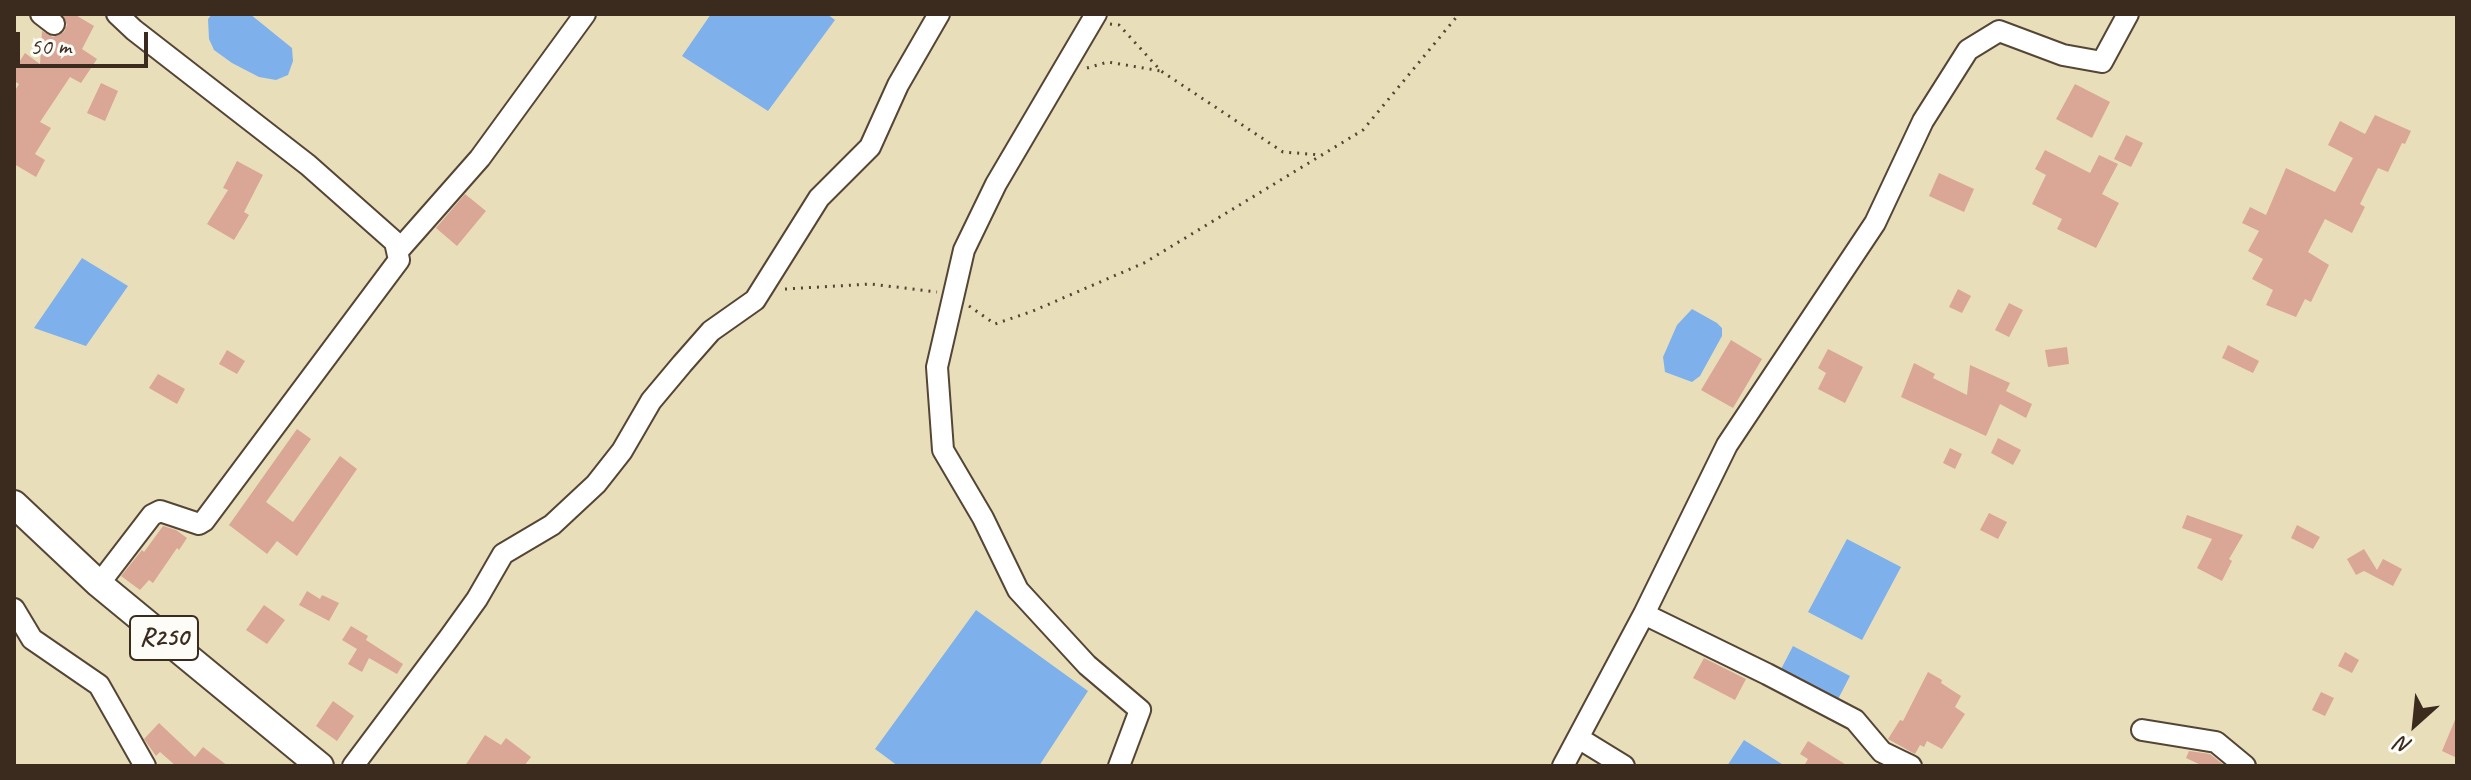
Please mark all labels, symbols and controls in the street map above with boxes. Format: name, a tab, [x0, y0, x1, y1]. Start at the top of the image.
scale bar	[20, 16, 152, 66]
text: 50 m	[30, 31, 71, 61]
road number: R250	[130, 616, 198, 660]
north arrow	[2375, 684, 2455, 764]
text: N	[2392, 730, 2417, 761]

